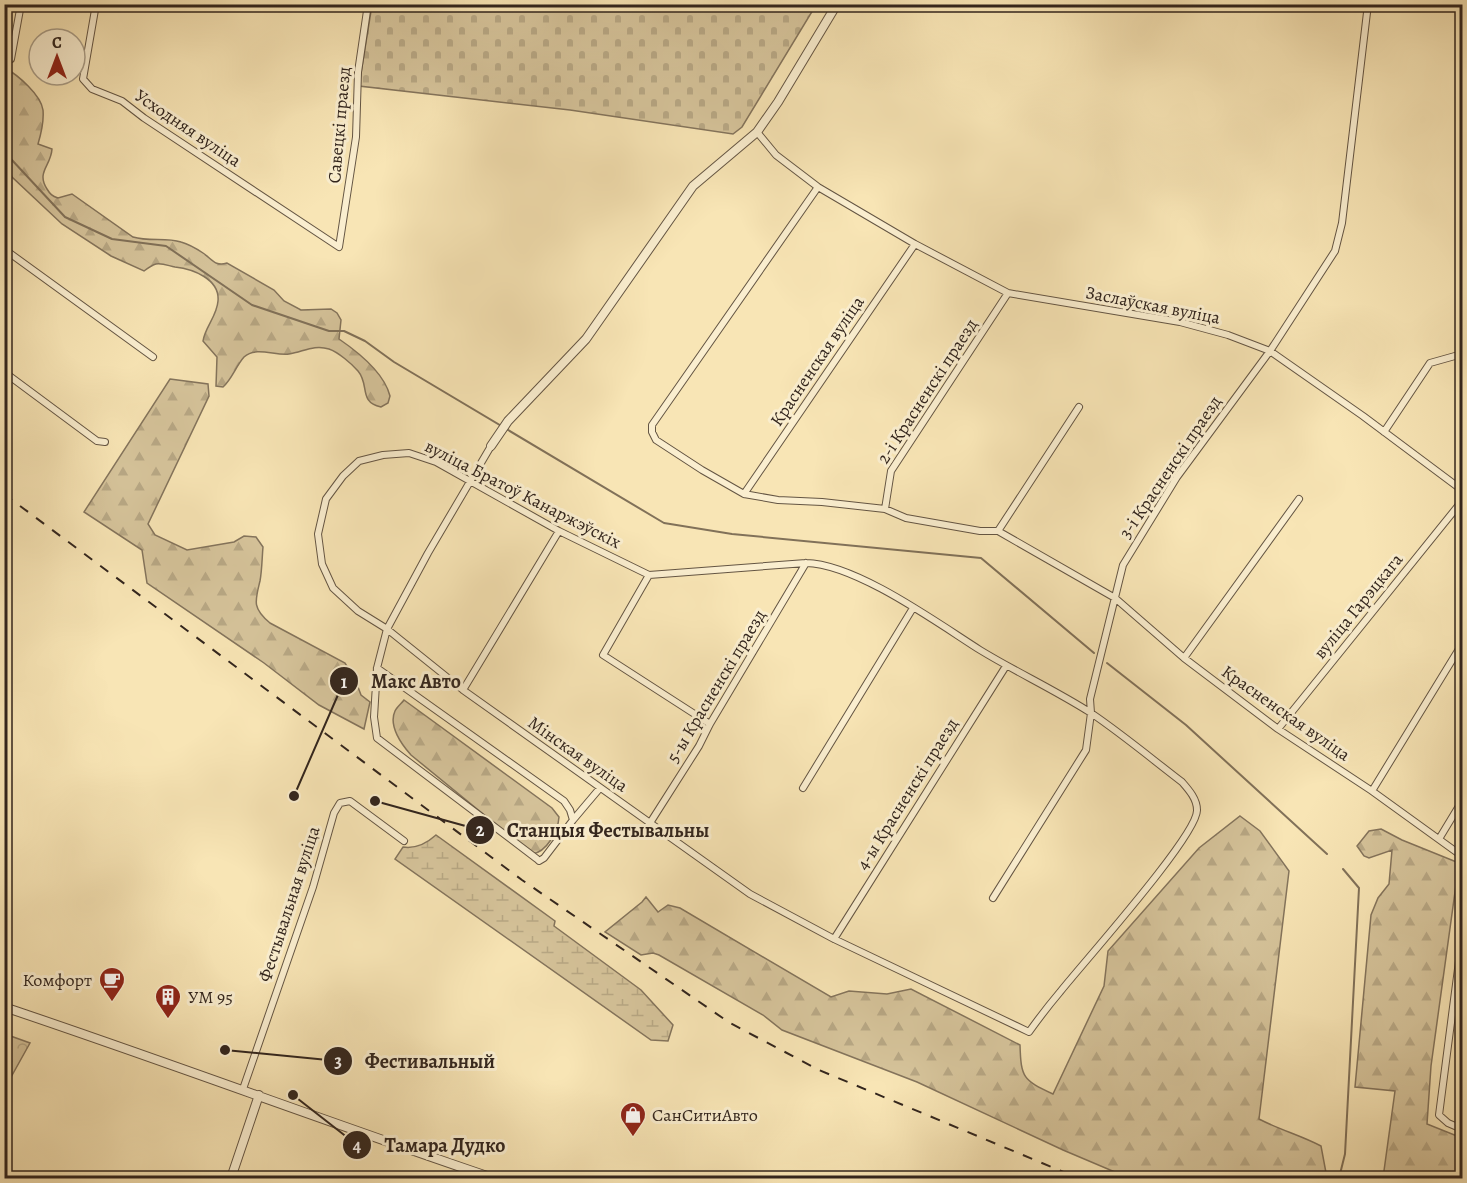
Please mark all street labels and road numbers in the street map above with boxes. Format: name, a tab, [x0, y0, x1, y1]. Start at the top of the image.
street label: Савецкі праезд	[322, 65, 356, 184]
street label: Усходняя вуліца	[130, 84, 246, 173]
street label: Заслаўская вуліца	[1084, 280, 1223, 330]
street label: Красненская вуліца	[764, 291, 870, 431]
street label: 2-і Красненскі праезд	[871, 314, 983, 468]
street label: 3-і Красненскі праезд	[1113, 391, 1227, 543]
street label: вуліца Братоў Канаржэўскіх	[421, 434, 625, 554]
street label: вуліца Гарэцкага	[1308, 548, 1409, 664]
street label: 5-ы Красненскі праезд	[661, 605, 771, 767]
street label: Красненская вуліца	[1217, 660, 1356, 767]
street label: Мінская вуліца	[523, 711, 633, 798]
street label: 4-ы Красненскі праезд	[850, 713, 964, 875]
street label: Фестывальная вуліца	[252, 822, 326, 985]

